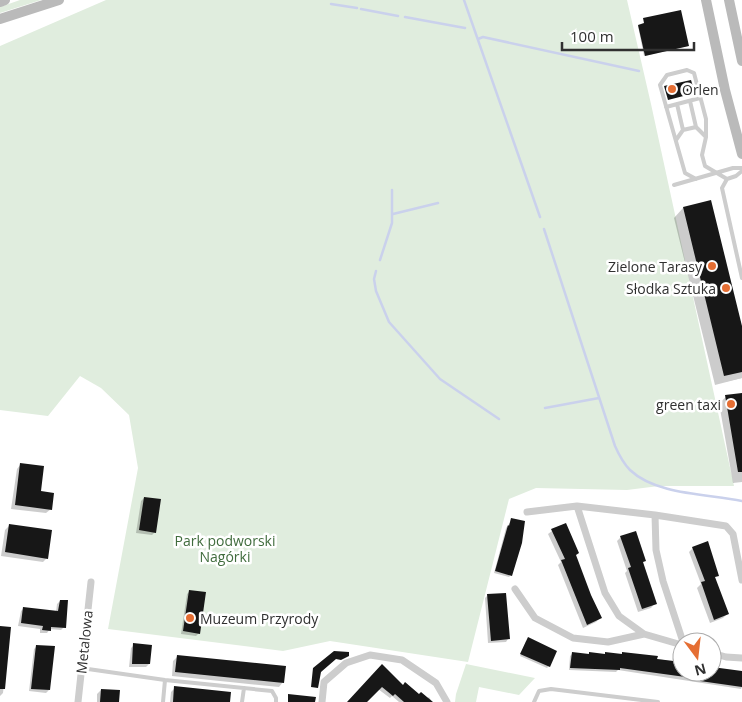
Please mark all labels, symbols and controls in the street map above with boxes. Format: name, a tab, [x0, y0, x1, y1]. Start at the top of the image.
scale bar	[562, 20, 694, 52]
text: 100 m	[570, 26, 614, 46]
place label: Orlen	[682, 80, 719, 99]
marker: Orlen	[666, 83, 678, 95]
place label: Zielone Tarasy	[608, 257, 703, 276]
marker: Zielone Tarasy	[706, 260, 718, 272]
place label: Słodka Sztuka	[626, 279, 716, 298]
marker: Słodka Sztuka	[720, 282, 732, 294]
place label: green taxi	[656, 395, 721, 414]
marker: green taxi	[725, 398, 737, 410]
park label: Park podworski Nagórki	[174, 531, 276, 566]
street label: Metalowa	[71, 609, 97, 675]
place label: Muzeum Przyrody	[200, 609, 319, 628]
marker: Muzeum Przyrody	[184, 612, 196, 624]
north arrow	[672, 632, 722, 682]
text: N	[693, 659, 708, 681]

